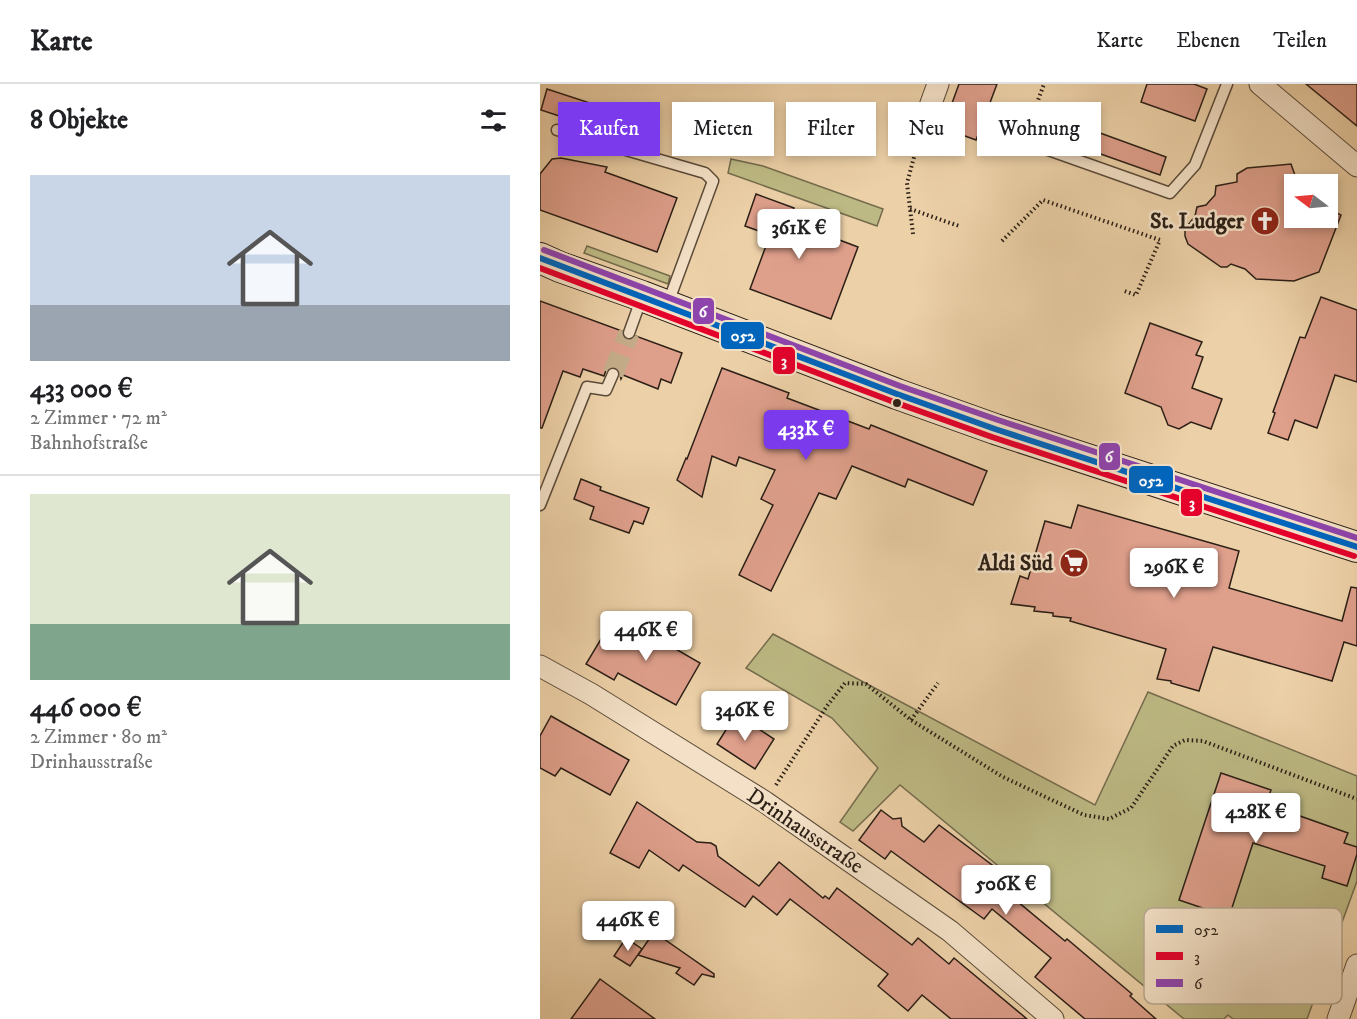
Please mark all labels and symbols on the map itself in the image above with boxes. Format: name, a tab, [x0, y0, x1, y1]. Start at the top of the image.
north arrow	[1284, 174, 1338, 228]
church icon: St. Ludger	[1249, 205, 1281, 237]
place label: St. Ludger	[1150, 208, 1245, 235]
pin: 361K €	[750, 209, 848, 260]
line badge: 6	[692, 297, 715, 325]
text: 6	[699, 302, 709, 322]
line badge: 052	[720, 321, 765, 350]
text: 052	[731, 326, 756, 346]
line badge: 3	[772, 346, 796, 375]
text: 3	[781, 351, 787, 371]
unlabelled marker	[891, 397, 903, 409]
pin: 433K €	[757, 410, 855, 461]
line badge: 6	[1098, 442, 1121, 471]
text: 6	[1105, 447, 1115, 467]
line badge: 052	[1128, 465, 1174, 494]
text: 052	[1139, 471, 1164, 491]
line badge: 3	[1180, 488, 1203, 517]
text: 3	[1189, 493, 1195, 513]
supermarket icon: Aldi Süd	[1058, 547, 1090, 579]
pin: 296K €	[1125, 548, 1223, 599]
place label: Aldi Süd	[977, 550, 1054, 577]
pin: 446K €	[597, 611, 695, 662]
pin: 346K €	[696, 691, 794, 742]
street label: Drinhausstraße	[742, 782, 868, 880]
pin: 428K €	[1207, 793, 1305, 844]
pin: 506K €	[957, 865, 1055, 916]
pin: 446K €	[579, 901, 677, 952]
legend	[1144, 908, 1342, 1004]
text: 052	[1194, 920, 1219, 940]
text: 3	[1194, 947, 1200, 967]
text: 6	[1194, 974, 1203, 994]

